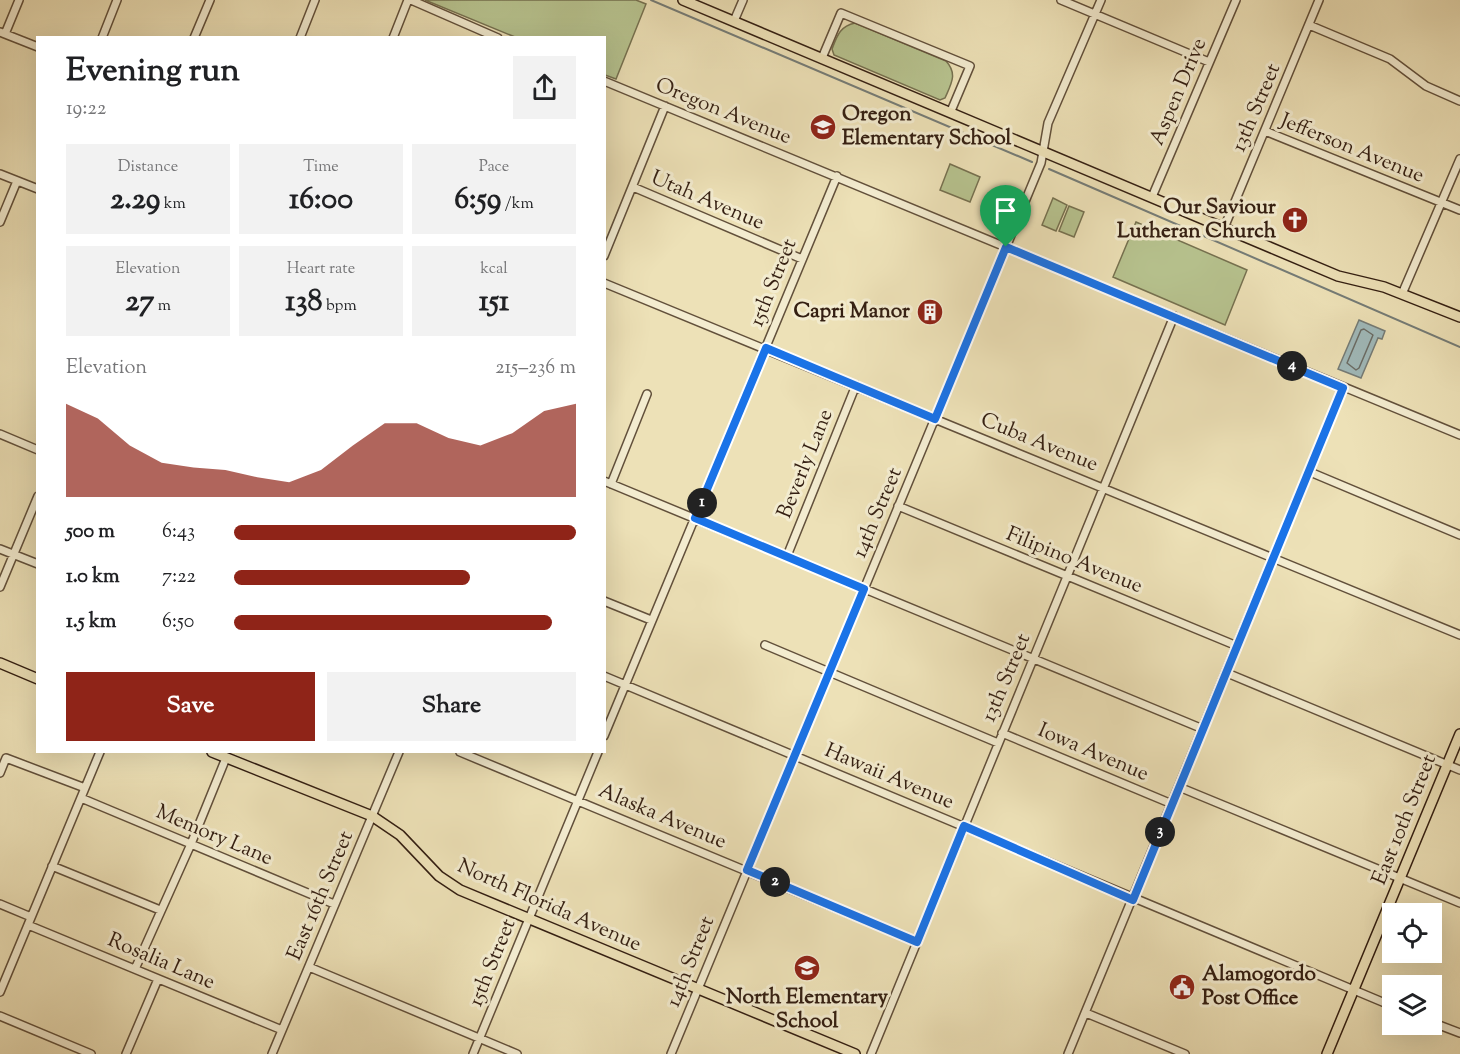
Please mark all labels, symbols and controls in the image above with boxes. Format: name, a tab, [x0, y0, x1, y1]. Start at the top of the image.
street label: Aspen Drive	[1143, 34, 1215, 150]
text: Evening run	[66, 48, 240, 96]
button: share	[513, 56, 576, 119]
street label: 13th Street	[1225, 59, 1289, 157]
street label: Oregon Avenue	[651, 71, 795, 153]
text: 19:22	[66, 95, 106, 124]
place label: Oregon Elementary School	[842, 100, 1012, 154]
street label: Jefferson Avenue	[1275, 106, 1428, 192]
school or university icon: Oregon Elementary School	[808, 112, 838, 142]
text: Distance	[118, 156, 178, 179]
text: Time	[303, 156, 339, 179]
text: Pace	[479, 156, 509, 179]
street label: Utah Avenue	[645, 164, 769, 238]
text: 2.29	[110, 179, 160, 222]
text: 16:00	[289, 179, 353, 222]
text: 6:59	[454, 179, 501, 222]
pin	[980, 185, 1031, 247]
text: km	[160, 193, 186, 216]
text: /km	[501, 193, 534, 216]
place label: Our Saviour Lutheran Church	[1117, 193, 1277, 247]
icon: arrive	[989, 194, 1022, 227]
church icon: Our Saviour Lutheran Church	[1280, 205, 1310, 235]
street label: 15th Street	[743, 234, 805, 332]
text: Elevation	[116, 258, 180, 281]
text: Heart rate	[287, 258, 355, 281]
text: kcal	[480, 258, 508, 281]
text: 27	[125, 281, 154, 324]
text: 138	[285, 281, 323, 324]
text: 151	[479, 281, 509, 324]
text: m	[154, 295, 171, 318]
text: bpm	[323, 295, 357, 318]
place label: Capri Manor	[793, 297, 910, 327]
building icon: Capri Manor	[915, 297, 945, 327]
pin: 4	[1277, 351, 1307, 381]
text: Elevation	[66, 354, 147, 383]
text: 215–236 m	[495, 354, 576, 383]
text: 4	[1288, 354, 1296, 377]
street label: Beverly Lane	[770, 405, 842, 523]
street label: Cuba Avenue	[976, 406, 1102, 480]
street label: 14th Street	[845, 463, 911, 563]
pin: 1	[687, 488, 717, 518]
text: 1	[699, 491, 705, 514]
text: 500 m	[66, 518, 115, 547]
text: 6:43	[162, 518, 195, 547]
street label: Filipino Avenue	[1001, 520, 1147, 602]
text: 1.0 km	[66, 563, 120, 592]
text: 7:22	[162, 563, 196, 592]
text: 1.5 km	[66, 608, 116, 637]
text: 6:50	[162, 608, 194, 637]
street label: 13th Street	[975, 629, 1039, 727]
button: Save	[66, 672, 315, 741]
button: Share	[327, 672, 576, 741]
street label: Iowa Avenue	[1033, 716, 1153, 790]
street label: Hawaii Avenue	[820, 736, 958, 818]
street label: East 10th Street	[1365, 750, 1445, 890]
street label: Alaska Avenue	[593, 777, 731, 857]
street label: Memory Lane	[151, 798, 277, 874]
pin: 3	[1145, 817, 1175, 847]
text: 3	[1157, 820, 1163, 843]
street label: East 16th Street	[280, 827, 362, 965]
street label: North Florida Avenue	[452, 852, 646, 960]
pin: 2	[760, 867, 790, 897]
text: 2	[771, 870, 779, 893]
map controls	[1382, 903, 1442, 1035]
button: locate	[1382, 903, 1442, 963]
street label: 14th Street	[659, 912, 723, 1012]
street label: 15th Street	[462, 914, 524, 1012]
street label: Rosalia Lane	[103, 926, 219, 998]
school or university icon: North Elementary School	[792, 953, 822, 983]
place label: Alamogordo Post Office	[1202, 960, 1316, 1014]
public building icon: Alamogordo Post Office	[1167, 972, 1197, 1002]
button: layers	[1382, 975, 1442, 1035]
place label: North Elementary School	[726, 983, 889, 1037]

